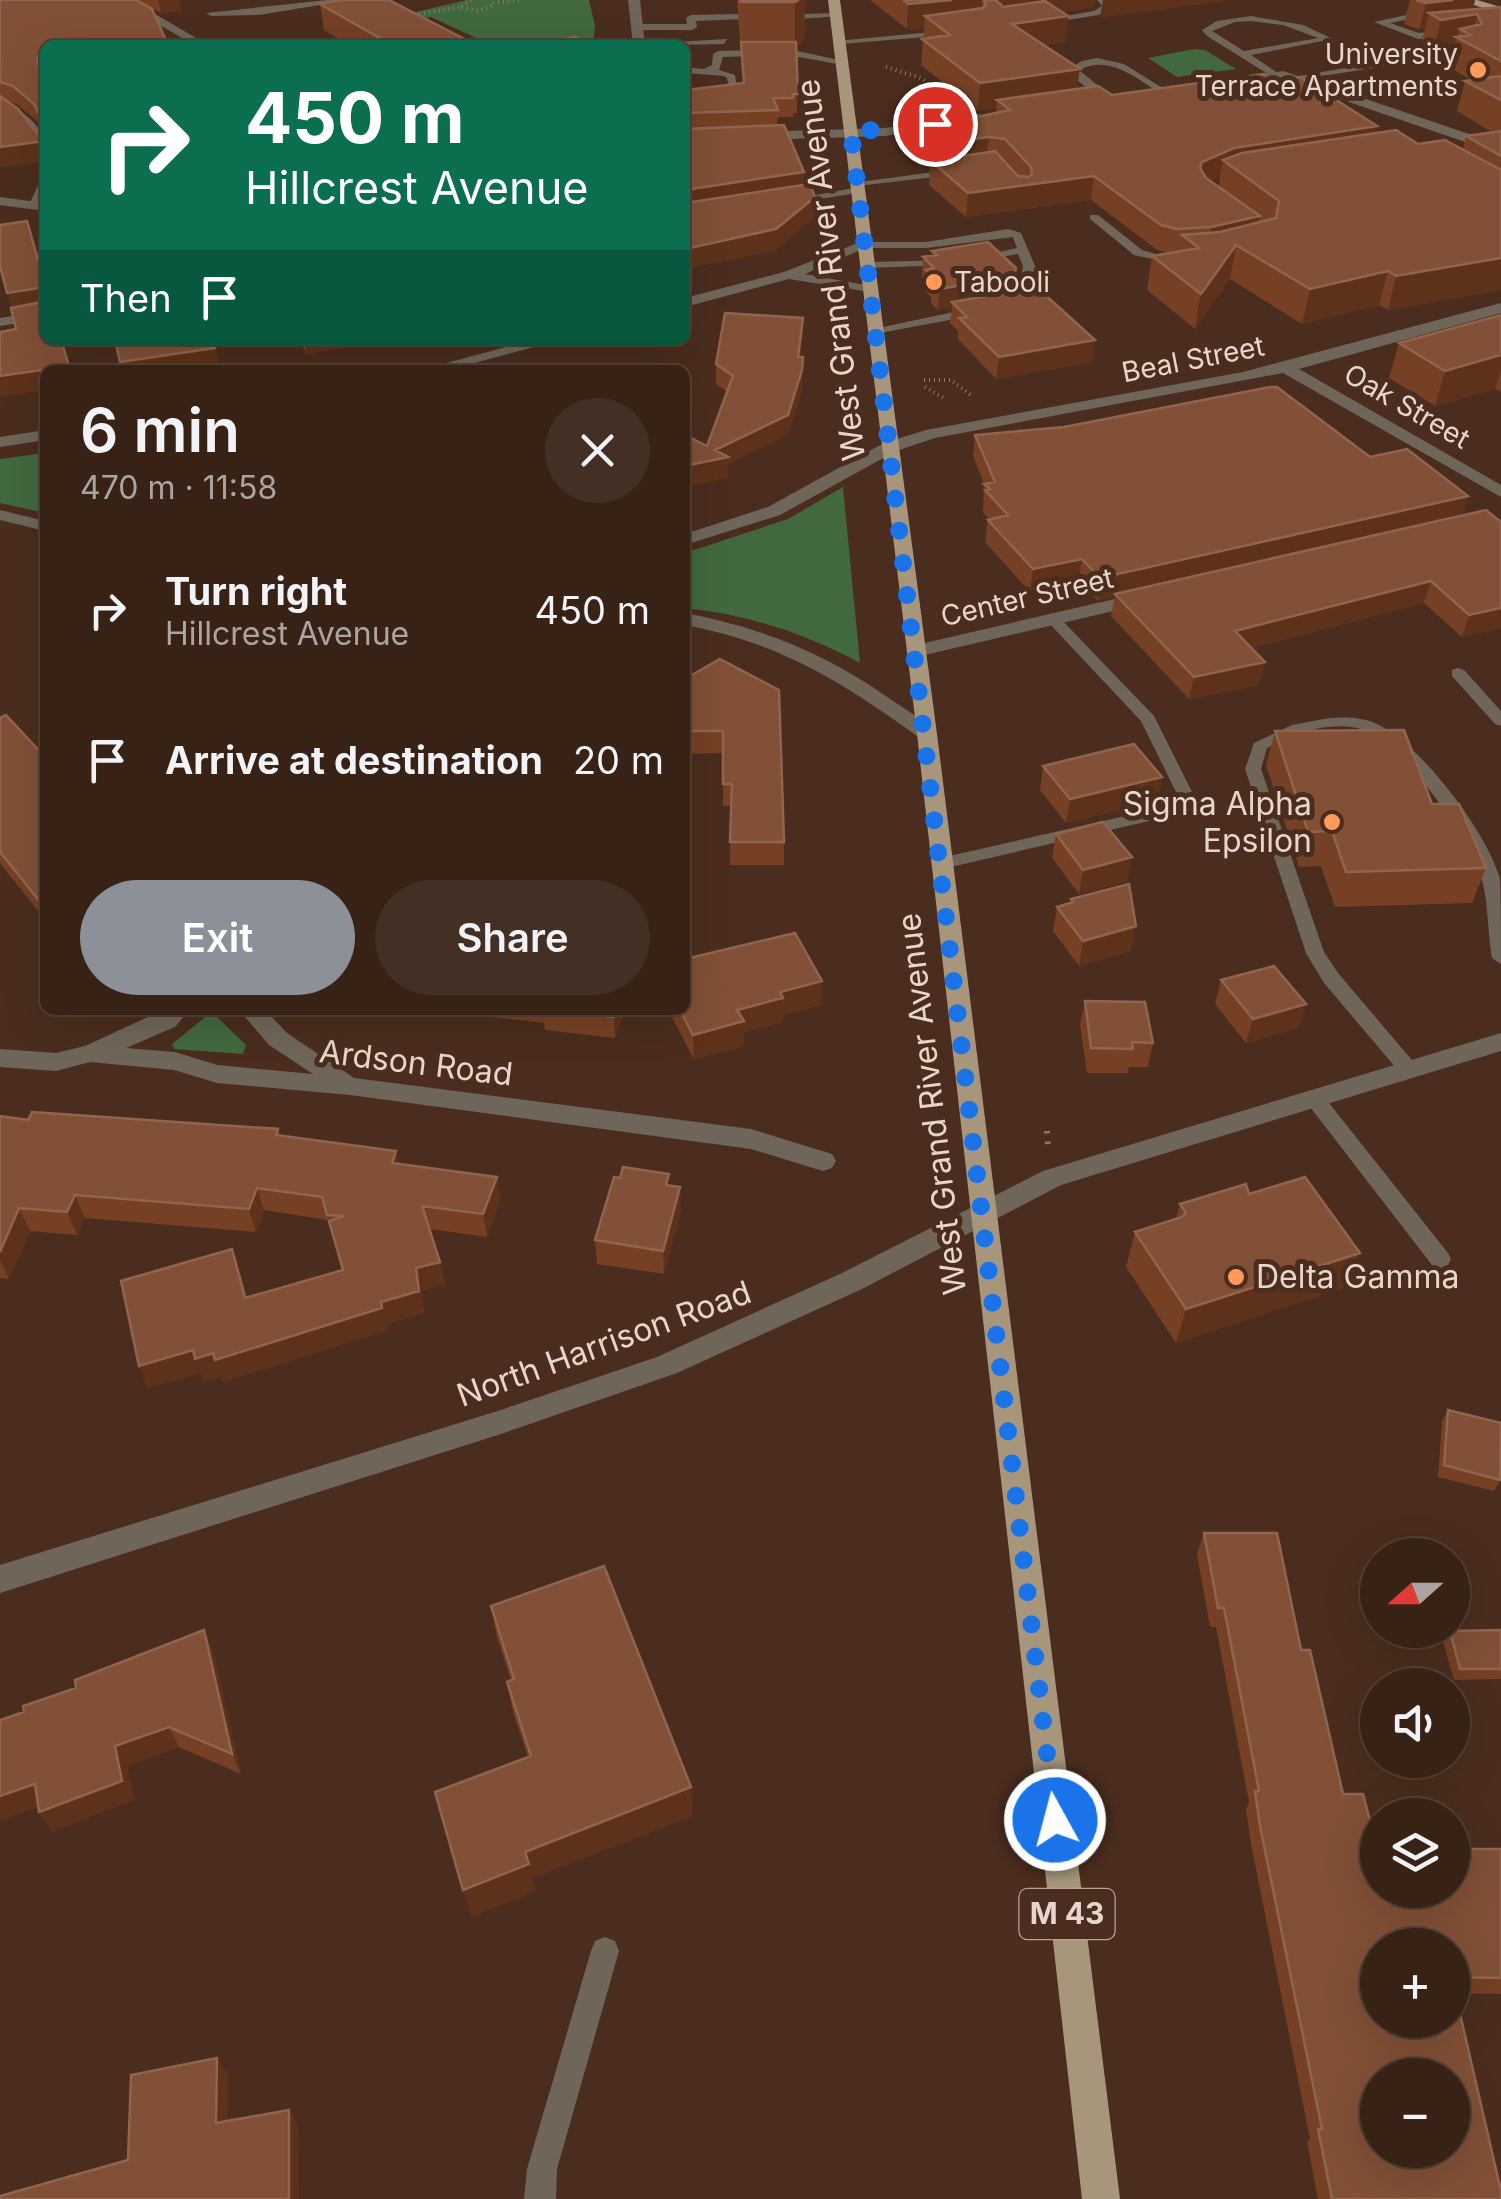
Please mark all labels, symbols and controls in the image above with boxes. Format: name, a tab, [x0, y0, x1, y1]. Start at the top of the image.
place label: University Terrace Apartments	[1195, 37, 1458, 103]
marker: University Terrace Apartments	[1467, 59, 1489, 81]
text: 450 m	[245, 75, 465, 160]
street label: West Grand River Avenue	[788, 77, 873, 463]
icon: right	[80, 80, 210, 210]
pin	[893, 82, 978, 167]
icon: arrive	[908, 97, 963, 152]
text: Hillcrest Avenue	[245, 160, 588, 215]
place label: Tabooli	[954, 265, 1050, 299]
icon: arrive	[192, 270, 247, 325]
marker: Tabooli	[923, 271, 945, 293]
text: Then	[80, 275, 172, 321]
street label: Beal Street	[1119, 329, 1267, 389]
street label: Oak Street	[1338, 356, 1476, 456]
text: 6 min	[80, 394, 240, 466]
button: close	[545, 398, 650, 503]
text: 470 m · 11:58	[80, 468, 277, 507]
street label: Center Street	[937, 561, 1117, 633]
text: Turn right	[165, 568, 347, 614]
icon: right	[80, 583, 135, 638]
text: 450 m	[534, 587, 650, 633]
text: Hillcrest Avenue	[165, 614, 409, 653]
icon: arrive	[80, 733, 135, 788]
text: Arrive at destination	[165, 737, 543, 783]
text: 20 m	[573, 737, 664, 783]
place label: Sigma Alpha Epsilon	[1123, 784, 1312, 860]
marker: Sigma Alpha Epsilon	[1321, 811, 1343, 833]
button: Exit	[80, 880, 355, 995]
button: Share	[375, 880, 650, 995]
street label: West Grand River Avenue	[889, 911, 974, 1297]
street label: Ardson Road	[317, 1031, 515, 1094]
place label: Delta Gamma	[1256, 1257, 1459, 1296]
marker: Delta Gamma	[1225, 1266, 1247, 1288]
street label: North Harrison Road	[452, 1272, 756, 1415]
north arrow	[1360, 1538, 1470, 1648]
map controls	[1360, 1538, 1470, 2168]
button: sound	[1360, 1668, 1470, 1778]
position arrow	[1003, 1768, 1107, 1872]
button: layers	[1360, 1798, 1470, 1908]
road number: M 43	[1020, 1889, 1114, 1939]
button: +	[1360, 1928, 1470, 2038]
button: −	[1360, 2058, 1470, 2168]

